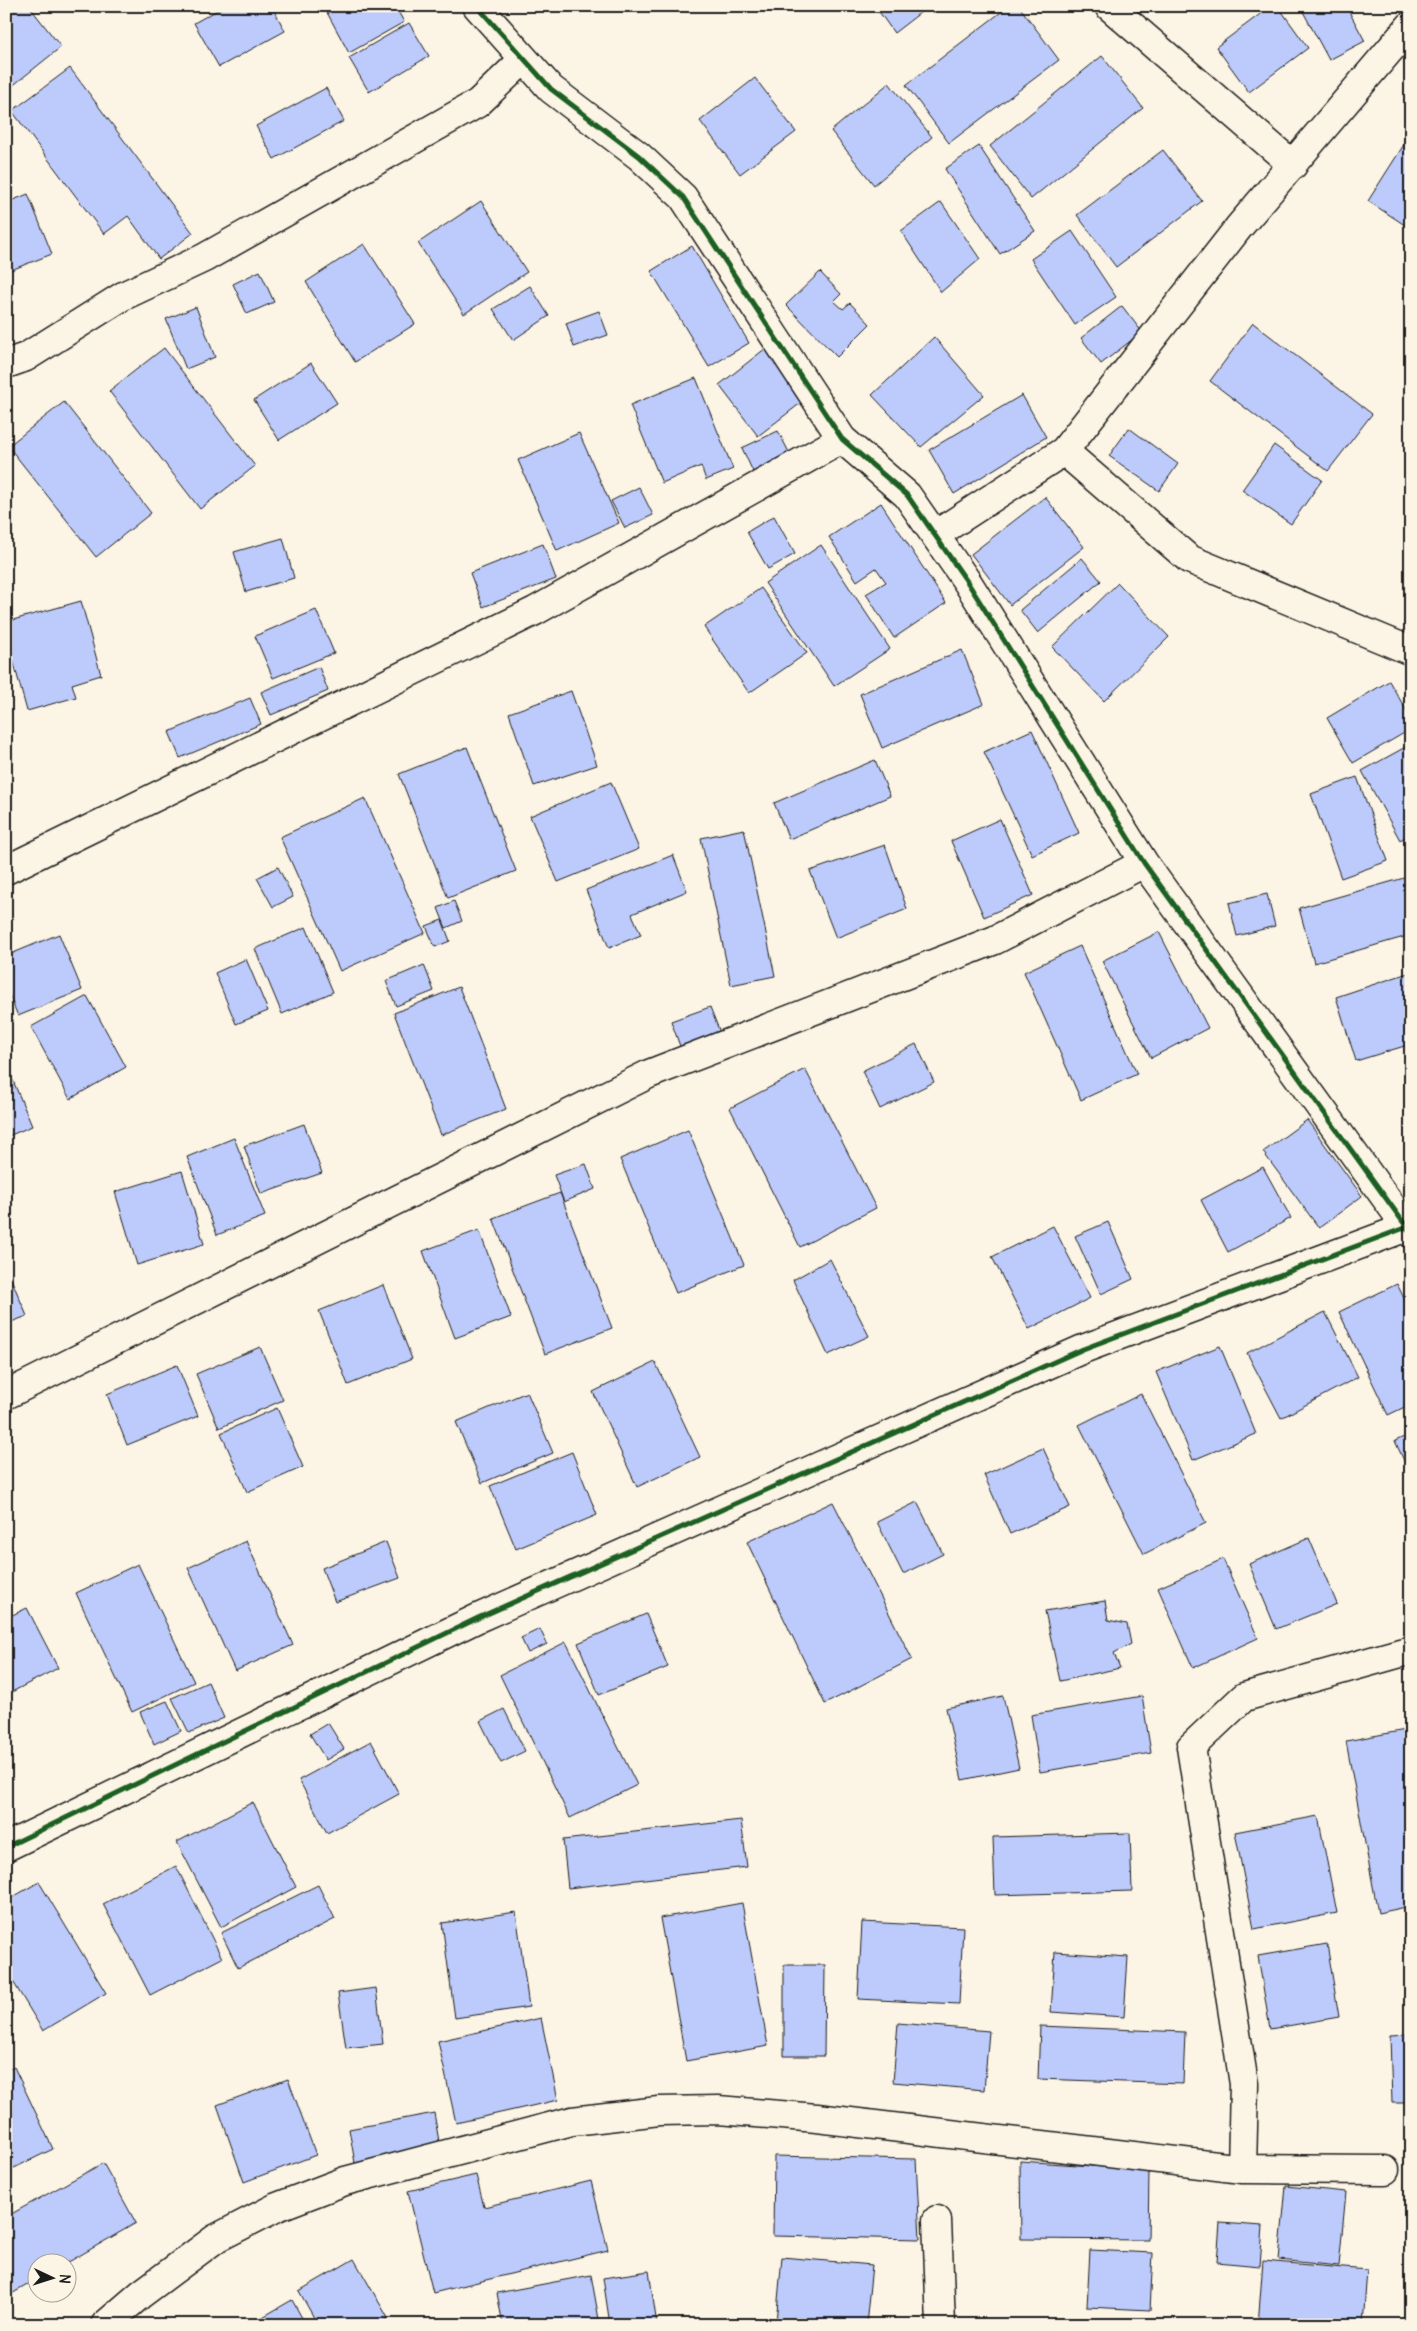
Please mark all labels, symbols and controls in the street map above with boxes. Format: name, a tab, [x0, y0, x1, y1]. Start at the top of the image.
north arrow	[28, 2254, 78, 2304]
text: N	[56, 2273, 74, 2284]

